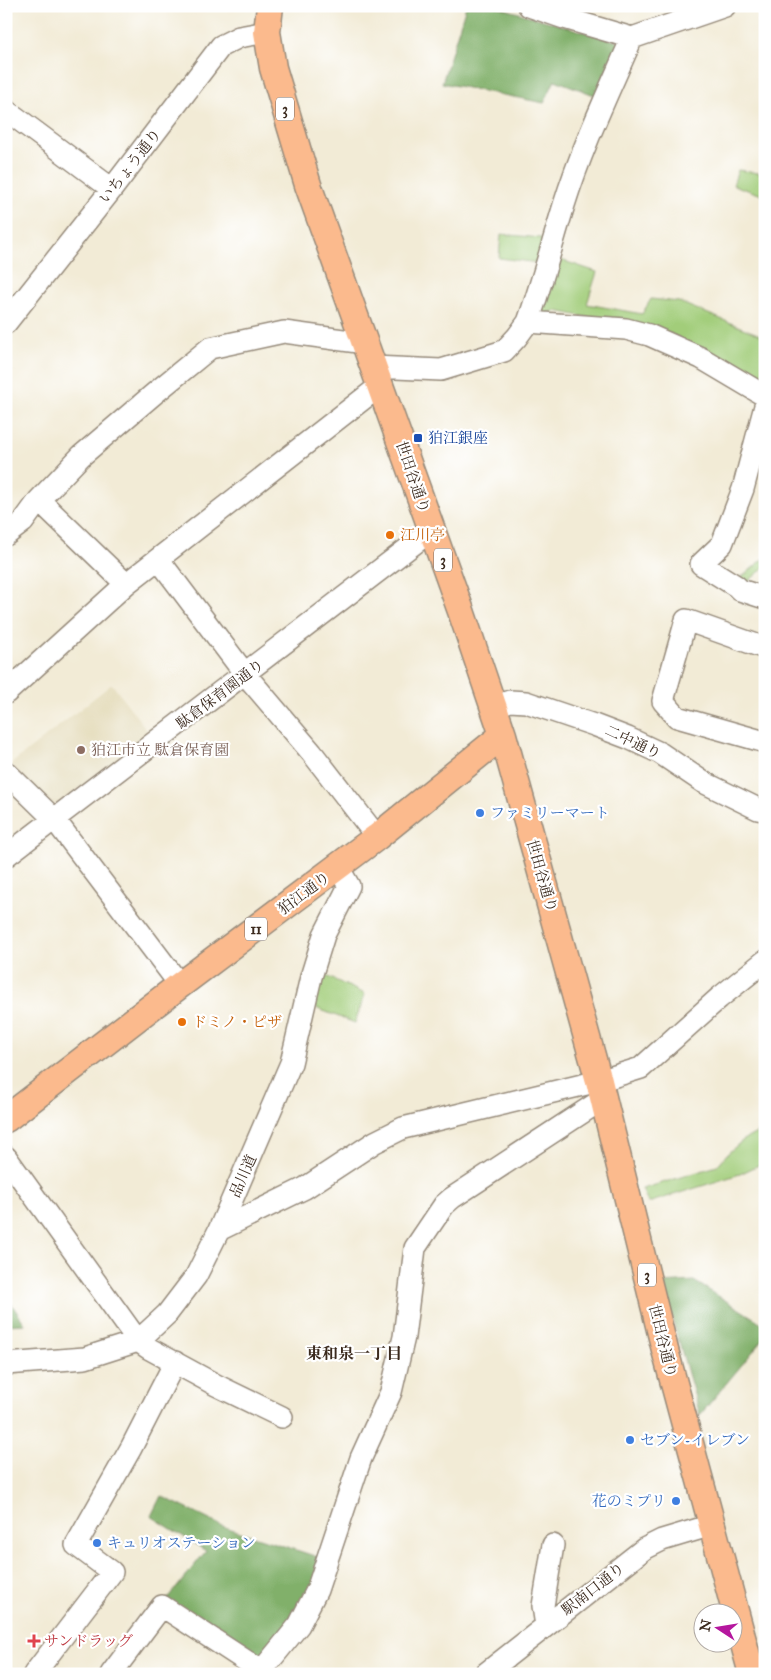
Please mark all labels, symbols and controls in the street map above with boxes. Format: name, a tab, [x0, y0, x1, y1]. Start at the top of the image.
road number: 3	[276, 98, 294, 120]
street label: いちょう通り	[95, 125, 165, 207]
place label: 狛江銀座	[428, 429, 488, 447]
marker: 狛江銀座	[412, 432, 424, 444]
street label: 世田谷通り	[392, 439, 434, 515]
place label: 江川亭	[400, 526, 445, 544]
marker: 江川亭	[384, 529, 396, 541]
road number: 3	[434, 548, 452, 572]
street label: 駄倉保育園通り	[173, 655, 267, 733]
street label: 二中通り	[602, 721, 664, 763]
place label: 狛江市立 駄倉保育園	[91, 741, 229, 759]
marker: 狛江市立 駄倉保育園	[75, 744, 87, 756]
place label: ファミリーマート	[490, 804, 610, 822]
marker: ファミリーマート	[474, 807, 486, 819]
street label: 世田谷通り	[523, 837, 561, 915]
street label: 狛江通り	[275, 868, 333, 918]
road number: 11	[245, 918, 267, 941]
place label: ドミノ・ピザ	[192, 1013, 282, 1031]
marker: ドミノ・ピザ	[176, 1016, 188, 1028]
street label: 品川道	[226, 1152, 260, 1200]
road number: 3	[638, 1264, 656, 1286]
street label: 世田谷通り	[645, 1302, 681, 1380]
district label: 東和泉一丁目	[306, 1344, 402, 1363]
place label: セブン-イレブン	[640, 1431, 750, 1449]
marker: セブン-イレブン	[624, 1434, 636, 1446]
place label: 花のミプリ	[592, 1492, 666, 1510]
marker: 花のミプリ	[670, 1495, 682, 1507]
place label: キュリオステーション	[107, 1534, 256, 1552]
marker: キュリオステーション	[91, 1537, 103, 1549]
street label: 駅南口通り	[558, 1559, 628, 1619]
north arrow	[694, 1602, 744, 1652]
text: N	[696, 1618, 715, 1633]
place label: サンドラッグ	[44, 1632, 133, 1650]
marker: サンドラッグ	[28, 1635, 40, 1647]

